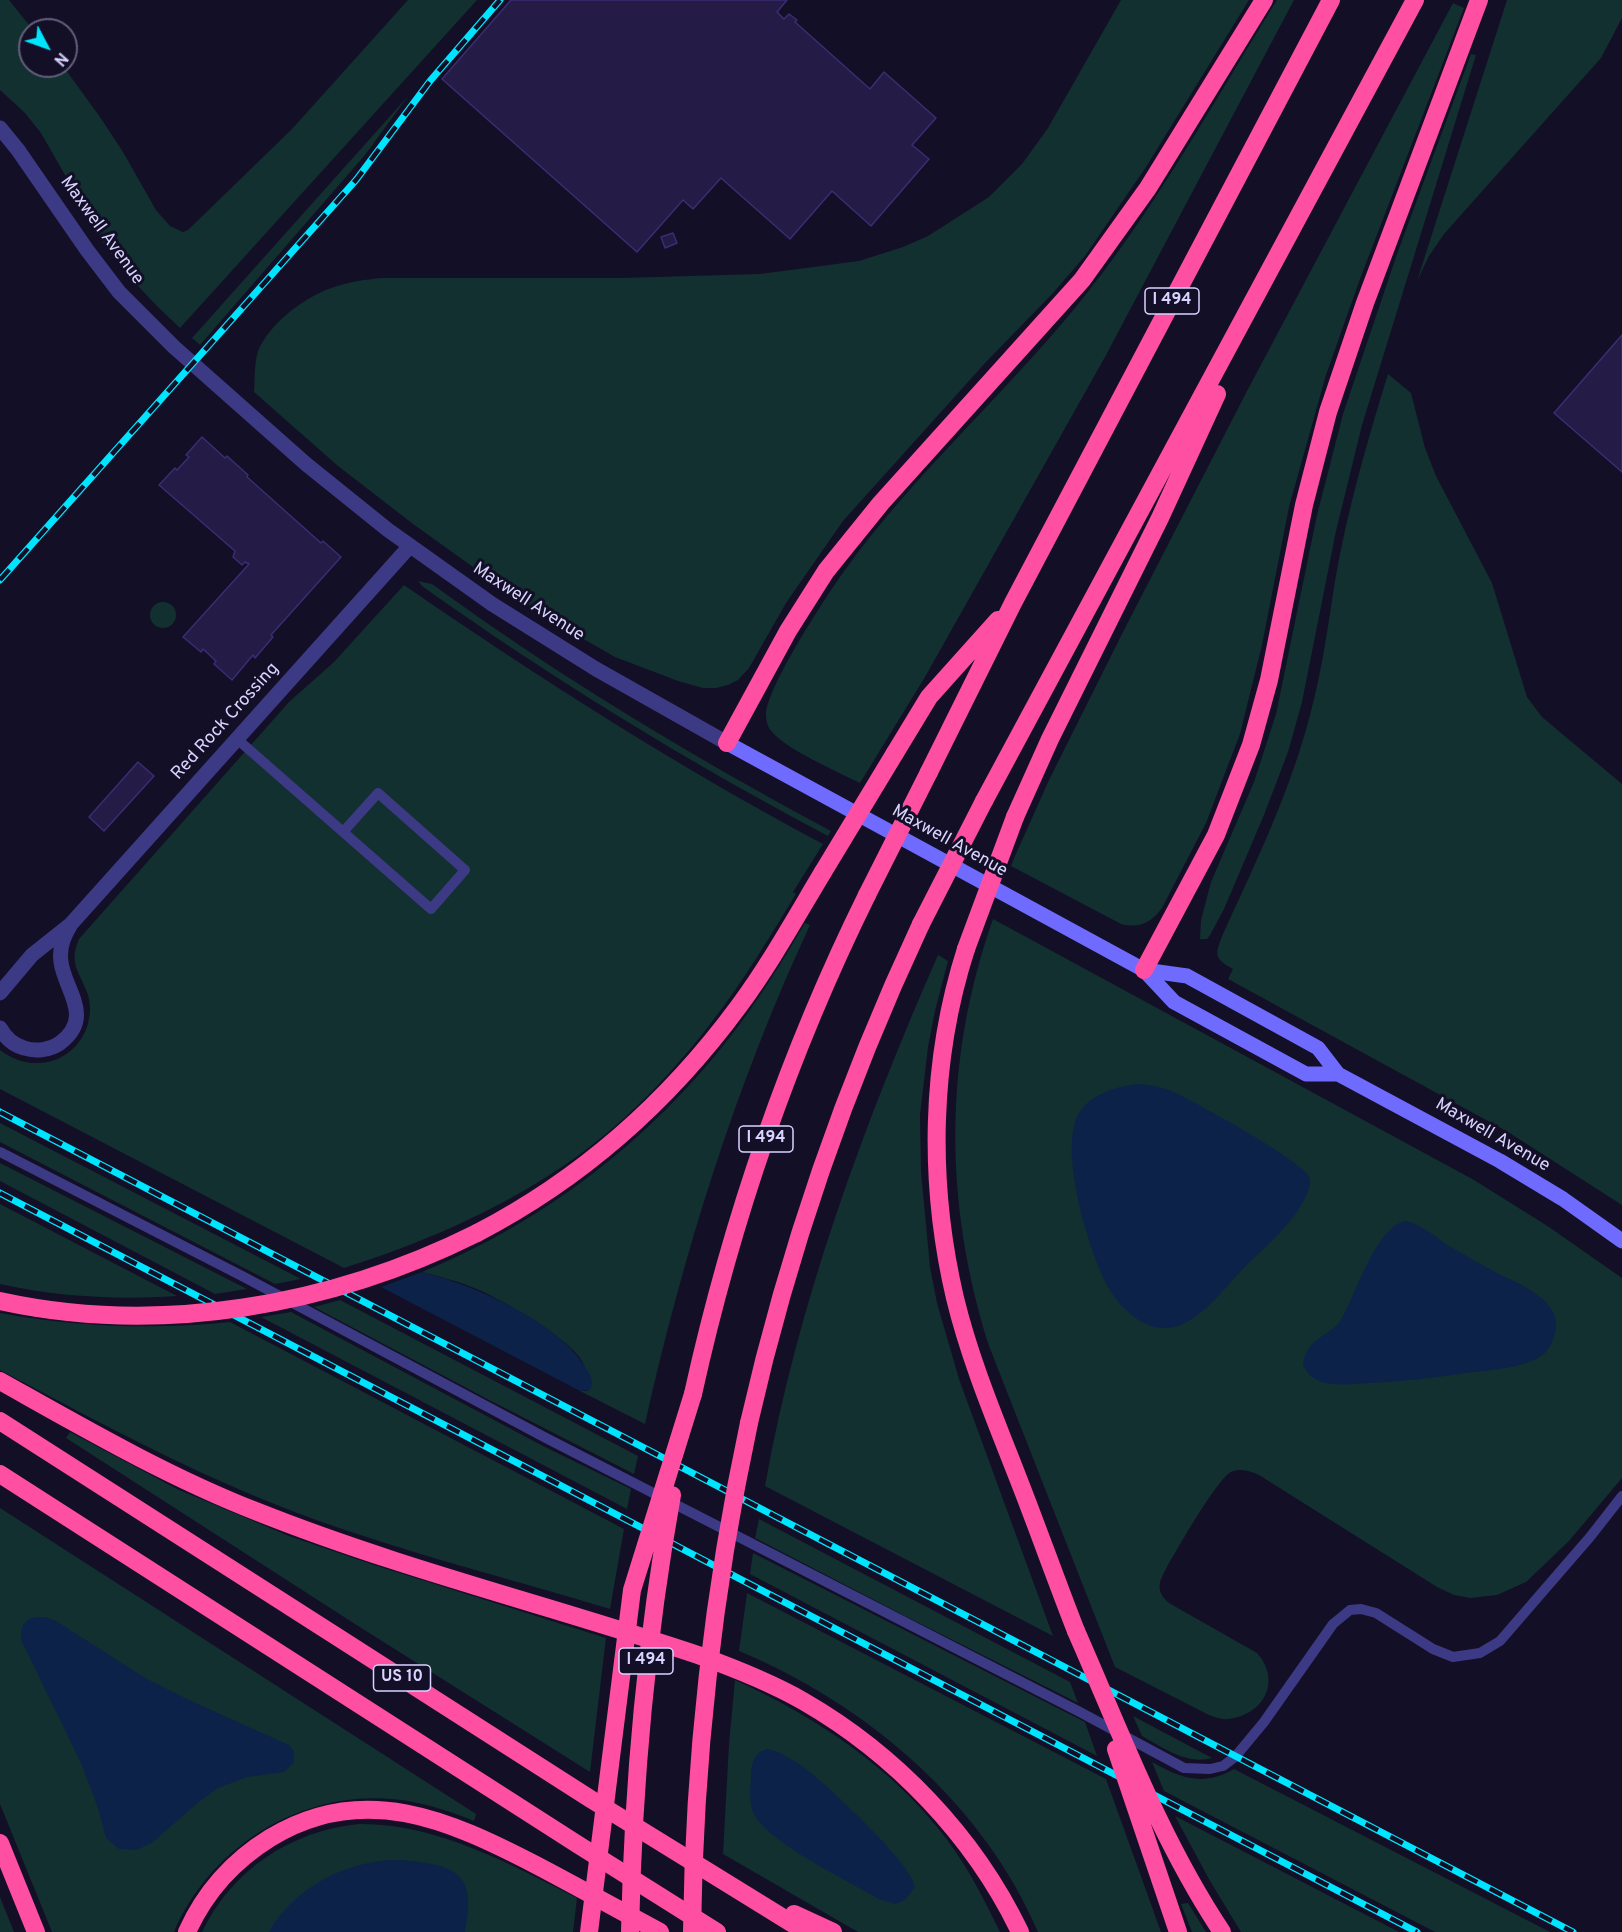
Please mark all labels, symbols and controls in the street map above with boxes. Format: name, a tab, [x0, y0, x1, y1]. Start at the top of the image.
north arrow	[18, 18, 78, 78]
text: N	[49, 48, 71, 69]
street label: Maxwell Avenue	[54, 173, 148, 289]
road number: I 494	[1145, 288, 1199, 314]
street label: Maxwell Avenue	[468, 559, 588, 647]
street label: Red Rock Crossing	[168, 659, 284, 785]
street label: Maxwell Avenue	[887, 801, 1011, 883]
street label: Maxwell Avenue	[1431, 1094, 1553, 1178]
road number: I 494	[739, 1126, 793, 1152]
road number: I 494	[619, 1648, 673, 1674]
road number: US 10	[374, 1665, 430, 1691]

